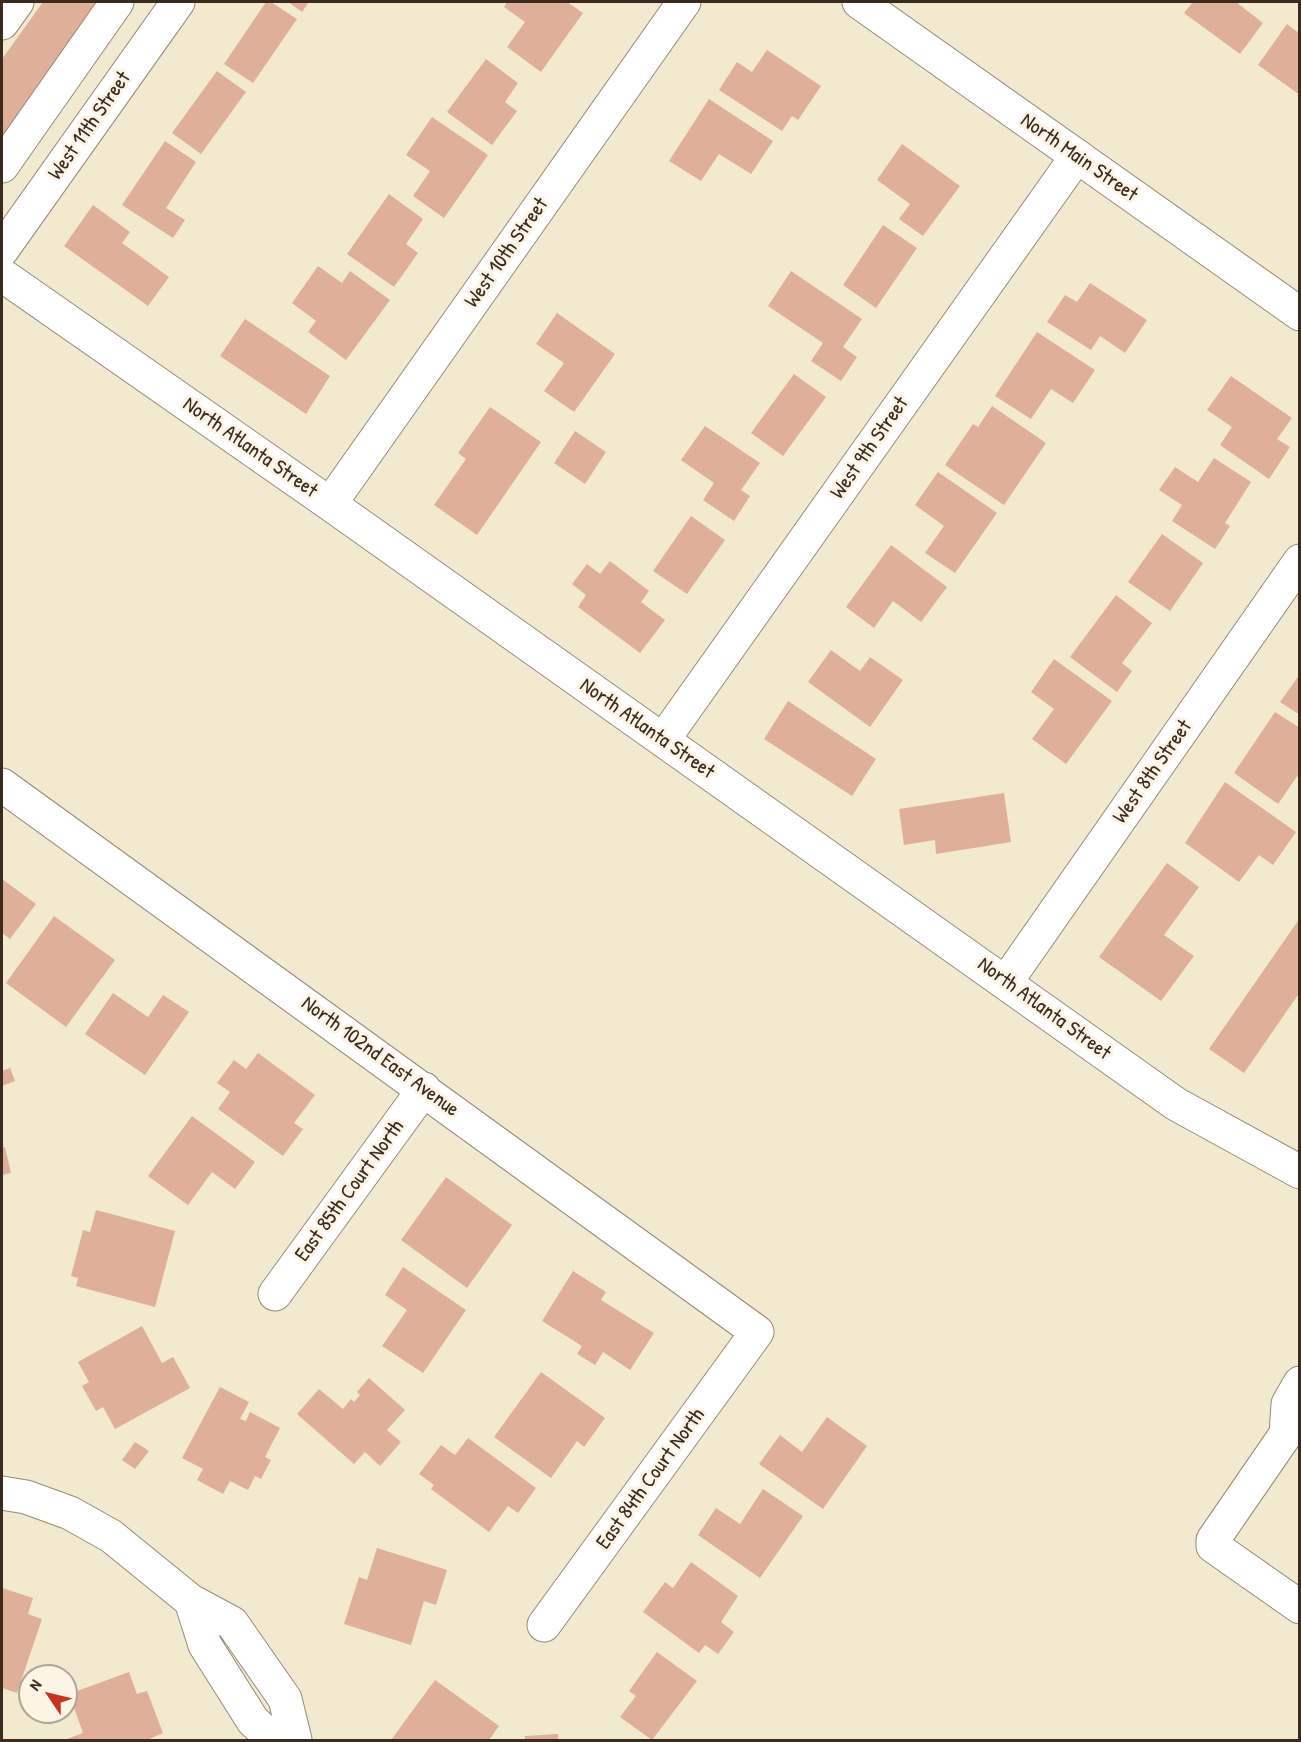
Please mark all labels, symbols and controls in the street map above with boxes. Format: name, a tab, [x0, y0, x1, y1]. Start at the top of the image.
street label: West 11th Street	[43, 67, 137, 185]
street label: North Main Street	[1016, 108, 1142, 208]
street label: West 10th Street	[460, 193, 554, 313]
street label: North Atlanta Street	[178, 392, 322, 504]
street label: West 9th Street	[826, 392, 914, 504]
street label: North Atlanta Street	[575, 673, 719, 785]
street label: West 8th Street	[1108, 716, 1198, 828]
street label: North Atlanta Street	[972, 952, 1116, 1066]
street label: North 102nd East Avenue	[296, 991, 464, 1123]
street label: East 85th Court North	[290, 1115, 410, 1267]
street label: East 84th Court North	[592, 1404, 710, 1554]
north arrow	[18, 1664, 78, 1724]
text: N	[23, 1675, 46, 1695]

